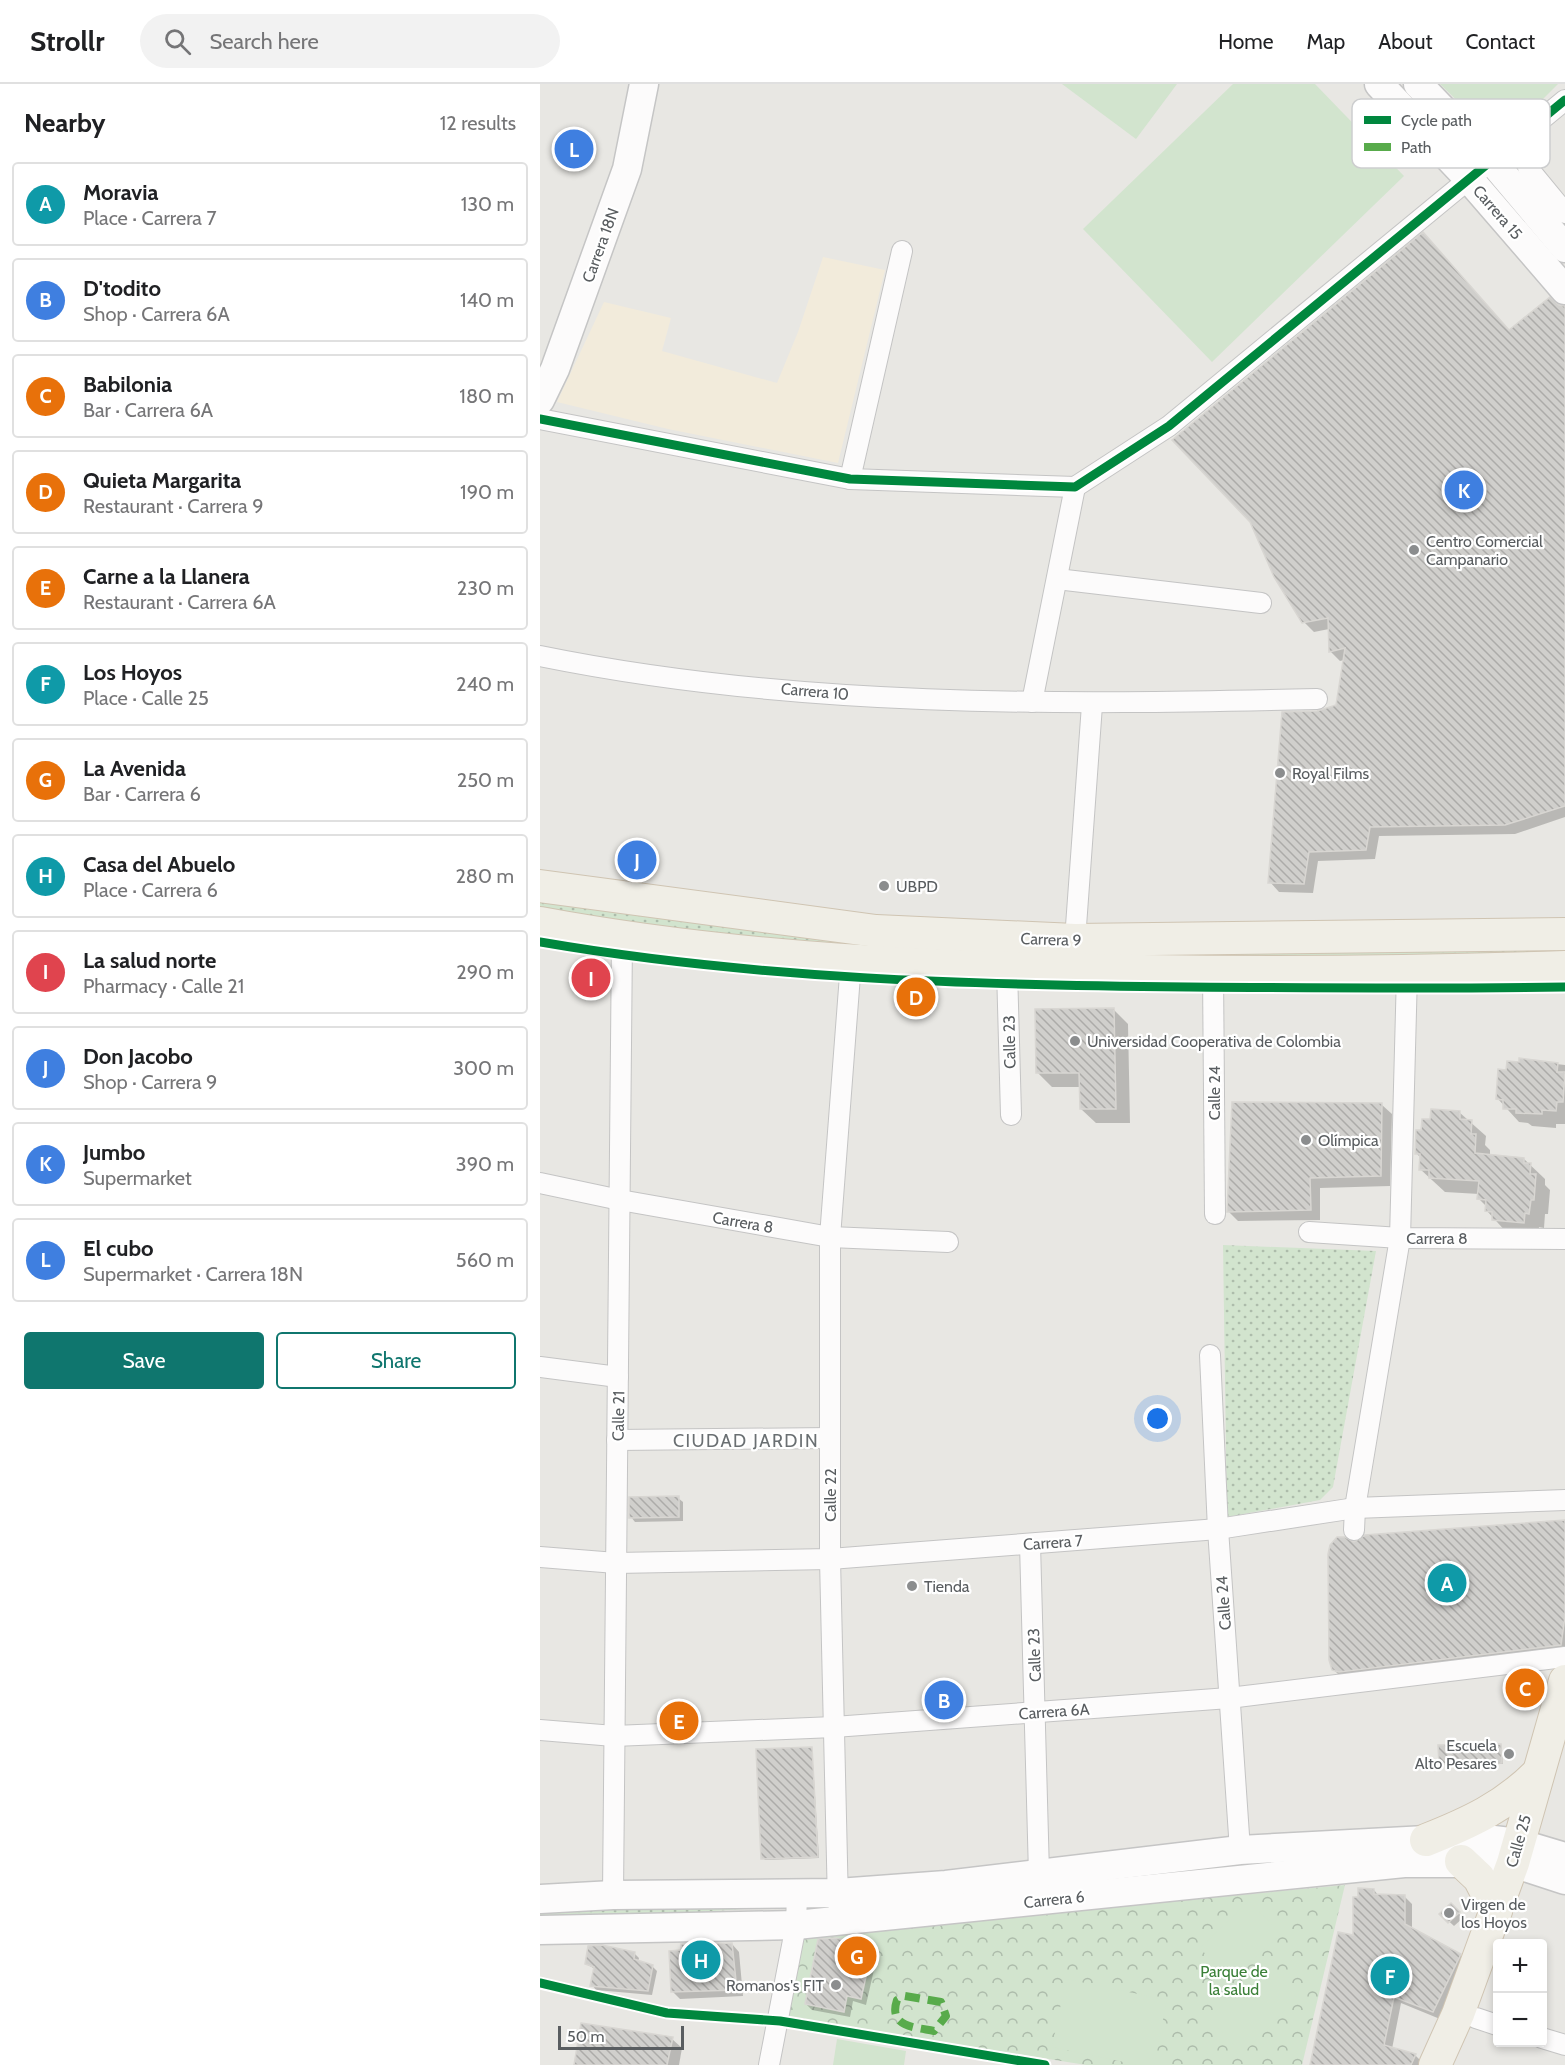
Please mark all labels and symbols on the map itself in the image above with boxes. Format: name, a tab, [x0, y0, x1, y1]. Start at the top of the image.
legend	[1352, 99, 1550, 168]
text: Cycle path	[1401, 111, 1472, 130]
pin: L	[555, 126, 594, 172]
text: Path	[1401, 138, 1432, 157]
street label: Carrera 15	[1469, 181, 1526, 243]
street label: Carrera 18N	[578, 205, 623, 285]
pin: K	[1444, 468, 1484, 512]
place label: Centro Comercial Campanario	[1426, 532, 1543, 569]
marker: Centro Comercial Campanario	[1407, 543, 1421, 557]
street label: Carrera 10	[780, 679, 850, 704]
place label: Royal Films	[1292, 764, 1369, 783]
marker: Royal Films	[1273, 766, 1287, 780]
pin: J	[618, 838, 656, 882]
place label: UBPD	[896, 877, 938, 896]
marker: UBPD	[877, 879, 891, 893]
street label: Carrera 9	[1020, 929, 1082, 950]
pin: I	[572, 956, 610, 1000]
pin: D	[896, 974, 935, 1020]
street label: Calle 23	[1000, 1015, 1019, 1069]
place label: Universidad Cooperativa de Colombia	[1087, 1032, 1341, 1051]
marker: Universidad Cooperativa de Colombia	[1068, 1034, 1082, 1048]
street label: Calle 24	[1205, 1066, 1224, 1120]
place label: Olímpica	[1318, 1131, 1379, 1150]
marker: Olímpica	[1299, 1133, 1313, 1147]
street label: Carrera 8	[711, 1208, 775, 1237]
street label: Carrera 8	[1406, 1229, 1468, 1248]
street label: Calle 21	[609, 1391, 628, 1441]
your location	[1143, 1404, 1172, 1433]
district label: CIUDAD JARDIN	[673, 1430, 819, 1452]
street label: Calle 22	[821, 1468, 840, 1522]
street label: Carrera 7	[1022, 1531, 1084, 1554]
pin: A	[1428, 1560, 1466, 1606]
street label: Calle 24	[1212, 1575, 1235, 1631]
place label: Tienda	[924, 1577, 970, 1596]
marker: Tienda	[905, 1579, 919, 1593]
street label: Calle 23	[1024, 1628, 1045, 1682]
pin: C	[1506, 1666, 1544, 1710]
pin: B	[924, 1678, 964, 1722]
pin: E	[660, 1698, 698, 1744]
street label: Carrera 6A	[1018, 1700, 1090, 1723]
place label: Escuela Alto Pesares	[1415, 1736, 1497, 1773]
marker: Escuela Alto Pesares	[1502, 1747, 1516, 1761]
street label: Calle 25	[1502, 1813, 1535, 1870]
street label: Carrera 6	[1023, 1887, 1085, 1912]
place label: Virgen de los Hoyos	[1461, 1895, 1527, 1932]
marker: Virgen de los Hoyos	[1442, 1906, 1456, 1920]
pin: G	[838, 1934, 876, 1978]
pin: H	[682, 1938, 720, 1982]
pin: F	[1370, 1954, 1410, 1998]
park label: Parque de la salud	[1200, 1962, 1268, 1999]
place label: Romanos's FIT	[726, 1976, 824, 1995]
marker: Romanos's FIT	[829, 1978, 843, 1992]
scale bar	[558, 2023, 684, 2050]

